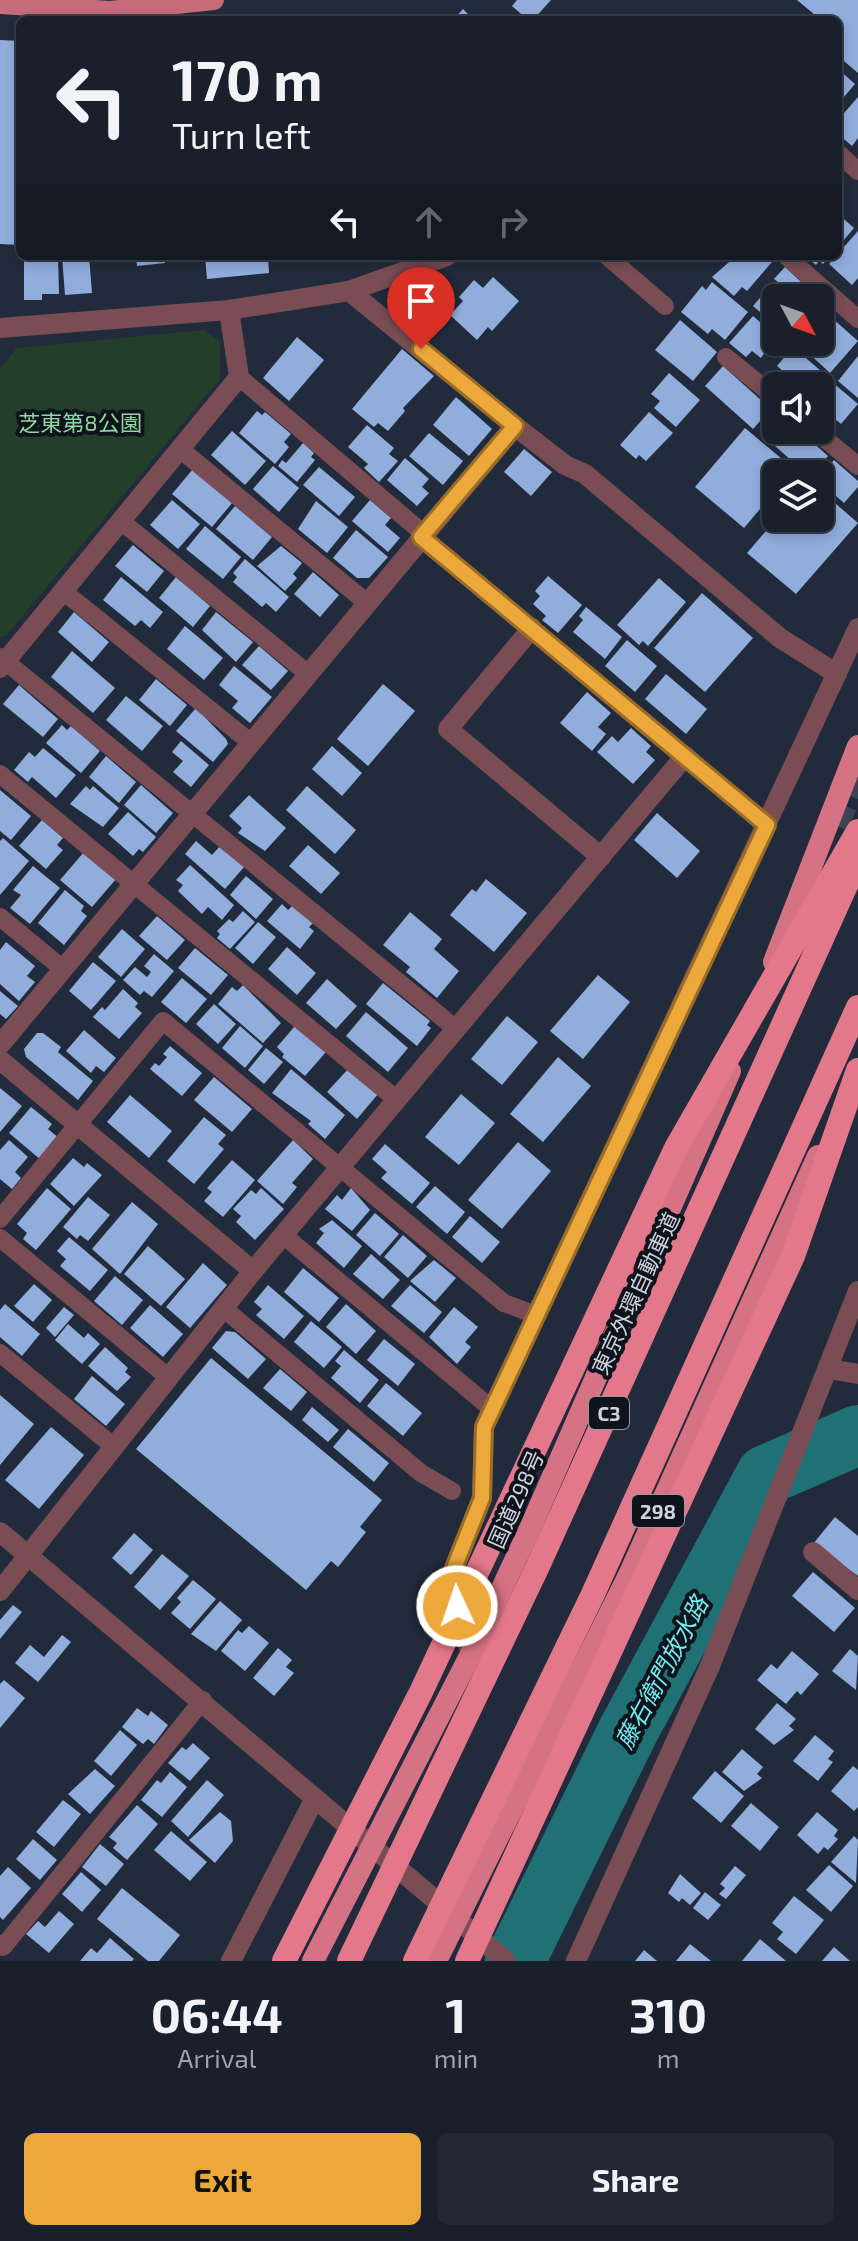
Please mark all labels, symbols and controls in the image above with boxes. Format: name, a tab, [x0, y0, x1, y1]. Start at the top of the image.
text: 170 m	[172, 45, 323, 112]
icon: left	[40, 48, 144, 152]
text: Turn left	[172, 113, 311, 156]
icon: left	[323, 200, 367, 244]
icon: ahead	[407, 200, 451, 244]
icon: right	[491, 200, 535, 244]
pin	[387, 267, 455, 349]
icon: arrive	[399, 279, 443, 323]
north arrow	[762, 284, 834, 356]
map controls	[762, 284, 834, 532]
button: sound	[762, 372, 834, 444]
park label: 芝東第8公園	[18, 409, 142, 435]
button: layers	[762, 460, 834, 532]
street label: 東京外環自動車道	[586, 1208, 684, 1378]
road number: C3	[589, 1397, 629, 1429]
street label: 国道298号	[482, 1446, 548, 1552]
road number: 298	[632, 1495, 684, 1527]
position arrow	[415, 1564, 499, 1648]
water label: 藤右衛門放水路	[609, 1589, 714, 1753]
text: 06:44	[151, 1985, 283, 2043]
text: 1	[446, 1985, 466, 2043]
text: 310	[629, 1985, 707, 2043]
text: Arrival	[177, 2042, 256, 2073]
text: min	[434, 2042, 478, 2073]
text: m	[657, 2042, 679, 2073]
button: Exit	[24, 2133, 421, 2225]
button: Share	[437, 2133, 834, 2225]

